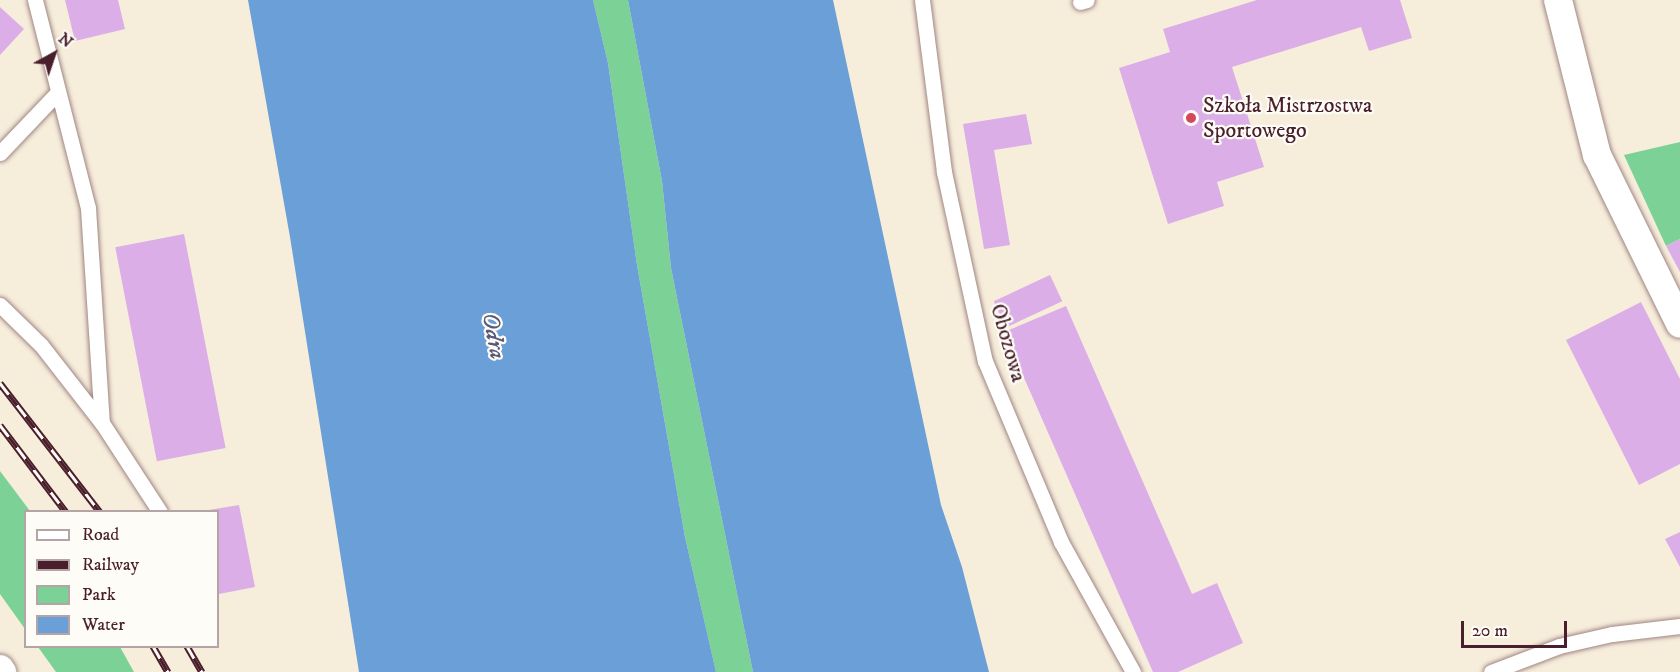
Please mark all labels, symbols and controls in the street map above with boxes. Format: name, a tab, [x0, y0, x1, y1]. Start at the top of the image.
north arrow	[24, 24, 84, 84]
text: N	[54, 28, 77, 52]
place label: Szkoła Mistrzostwa Sportowego	[1203, 92, 1372, 144]
marker: Szkoła Mistrzostwa Sportowego	[1184, 111, 1198, 125]
street label: Obozowa	[984, 301, 1032, 385]
water label: Odra	[475, 311, 511, 361]
legend	[24, 510, 219, 648]
text: Road	[82, 524, 119, 546]
text: Railway	[82, 554, 139, 576]
text: Park	[82, 584, 116, 606]
scale bar	[1464, 609, 1570, 647]
text: Water	[82, 614, 125, 636]
text: 20 m	[1472, 620, 1508, 642]

